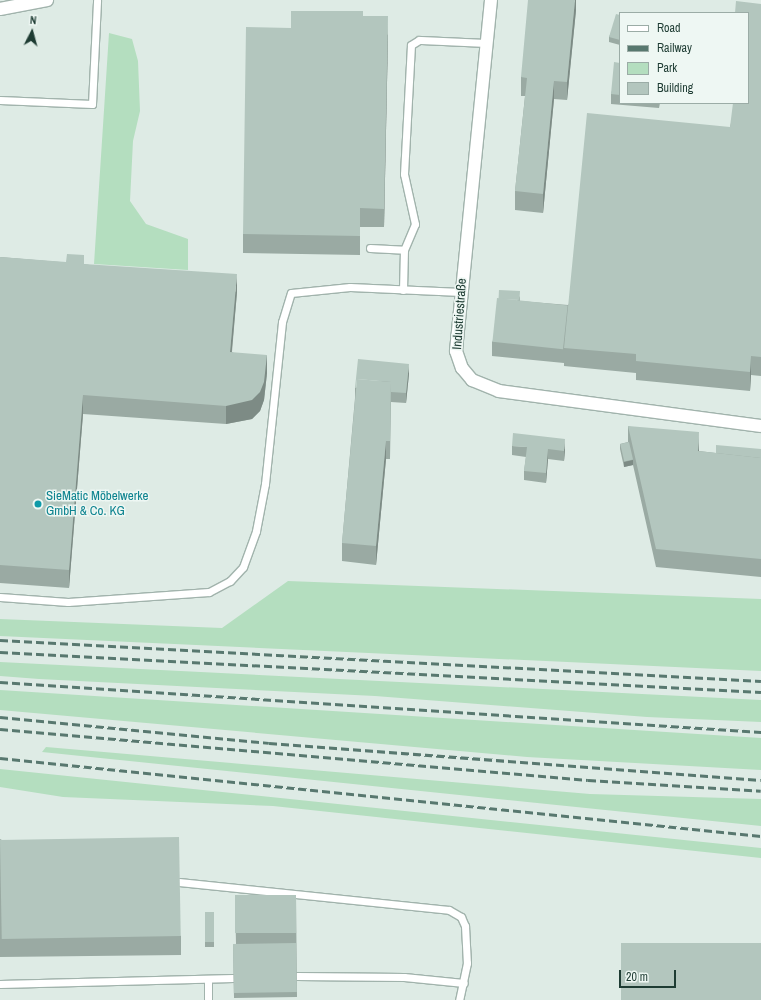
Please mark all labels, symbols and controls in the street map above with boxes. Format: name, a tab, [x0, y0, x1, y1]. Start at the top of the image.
north arrow	[12, 12, 52, 52]
legend	[619, 12, 749, 104]
text: N	[29, 13, 37, 27]
text: Road	[657, 20, 681, 36]
text: Railway	[657, 40, 692, 56]
text: Park	[657, 60, 677, 76]
text: Building	[657, 80, 693, 96]
street label: Industriestraße	[450, 278, 470, 350]
place label: SieMatic Möbelwerke GmbH & Co. KG	[46, 489, 148, 520]
marker: SieMatic Möbelwerke GmbH & Co. KG	[33, 499, 43, 509]
scale bar	[621, 962, 678, 988]
text: 20 m	[626, 969, 648, 985]

